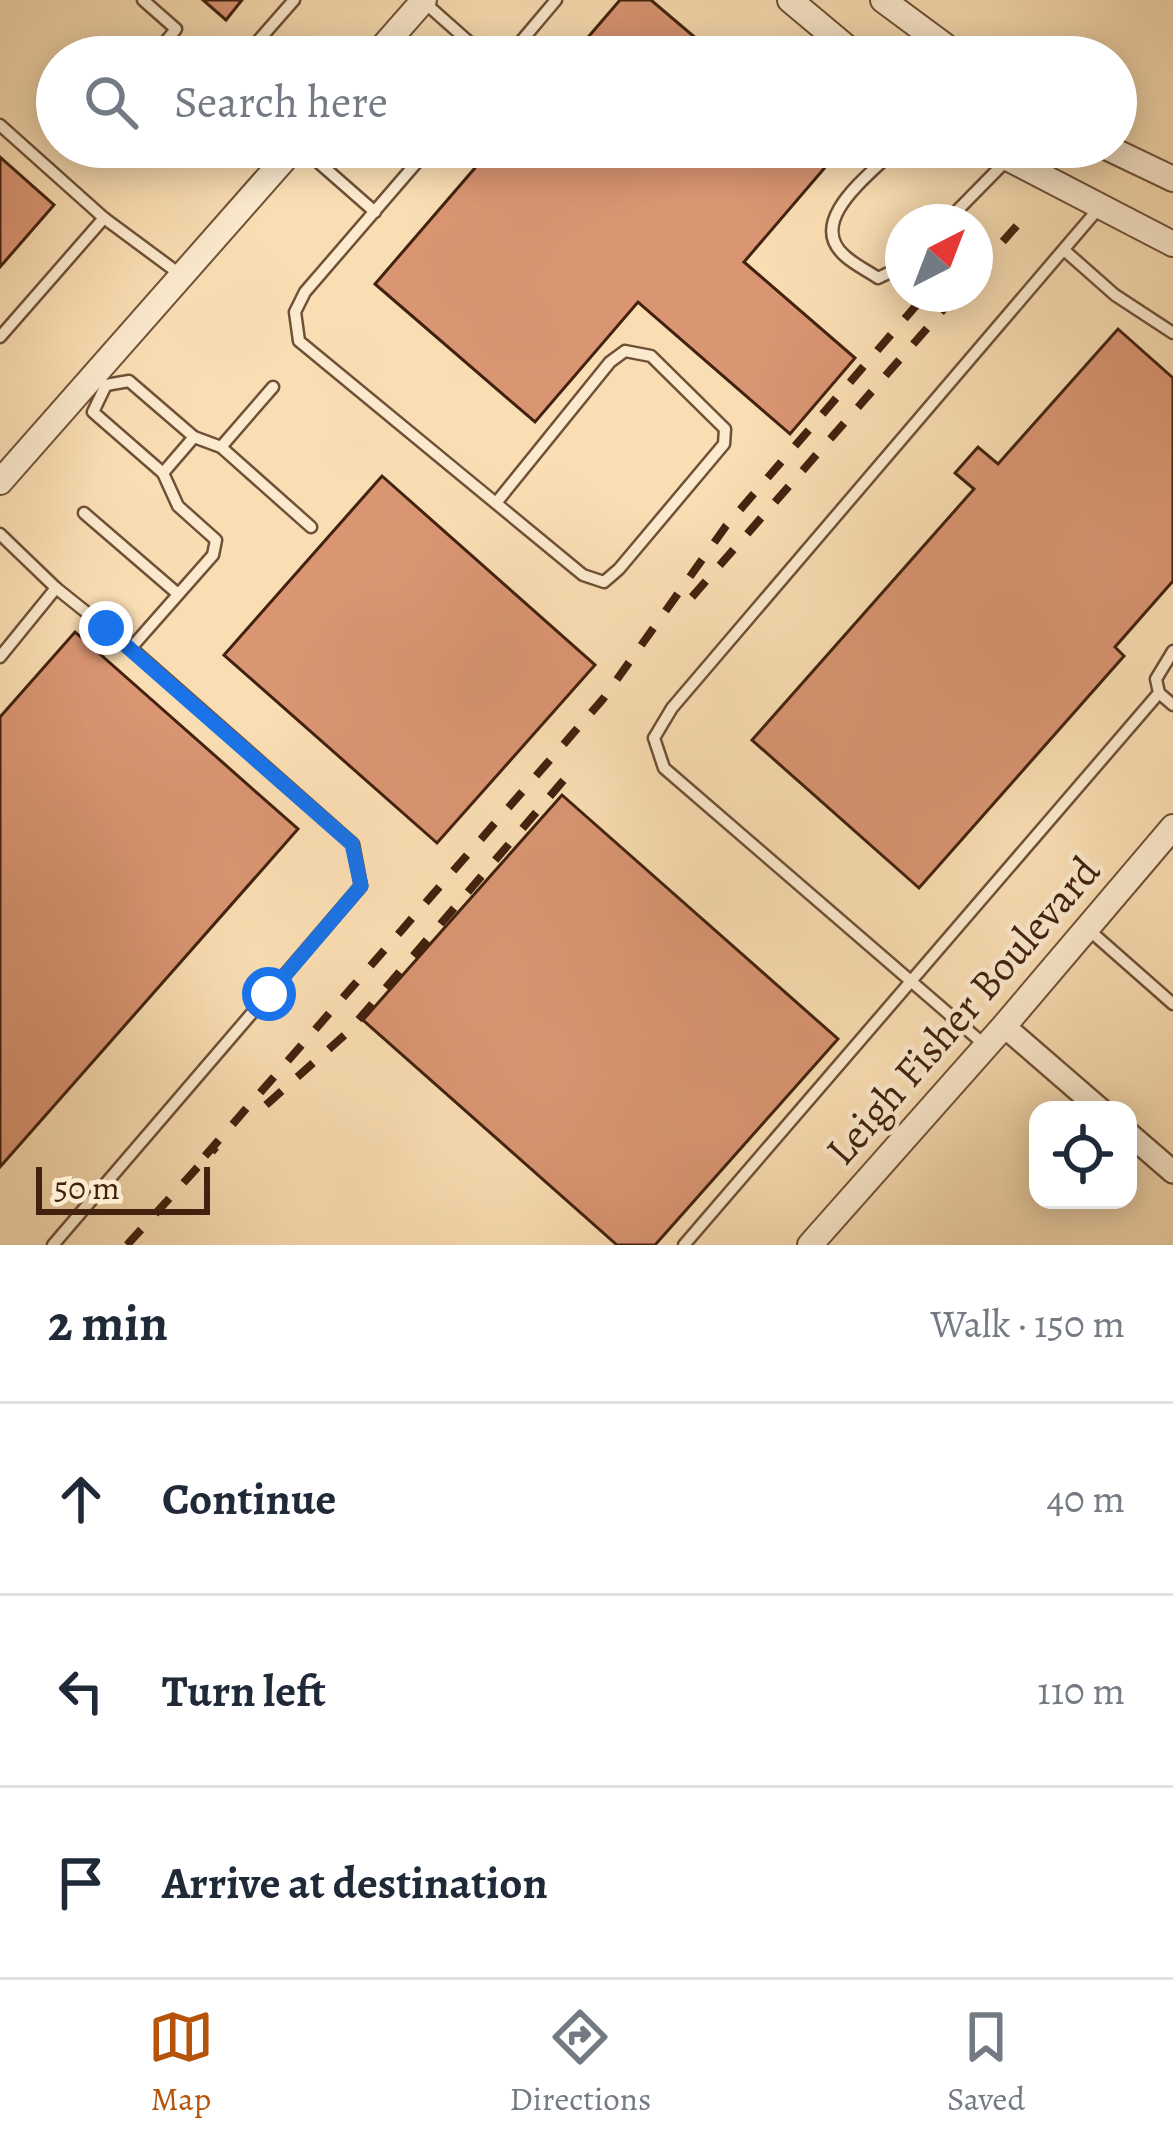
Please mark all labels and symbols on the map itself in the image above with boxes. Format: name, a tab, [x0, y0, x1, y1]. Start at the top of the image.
north arrow	[885, 204, 993, 312]
route end	[79, 601, 133, 655]
street label: Leigh Fisher Boulevard	[812, 843, 1113, 1177]
route start	[242, 967, 296, 1021]
scale bar	[36, 1161, 210, 1214]

